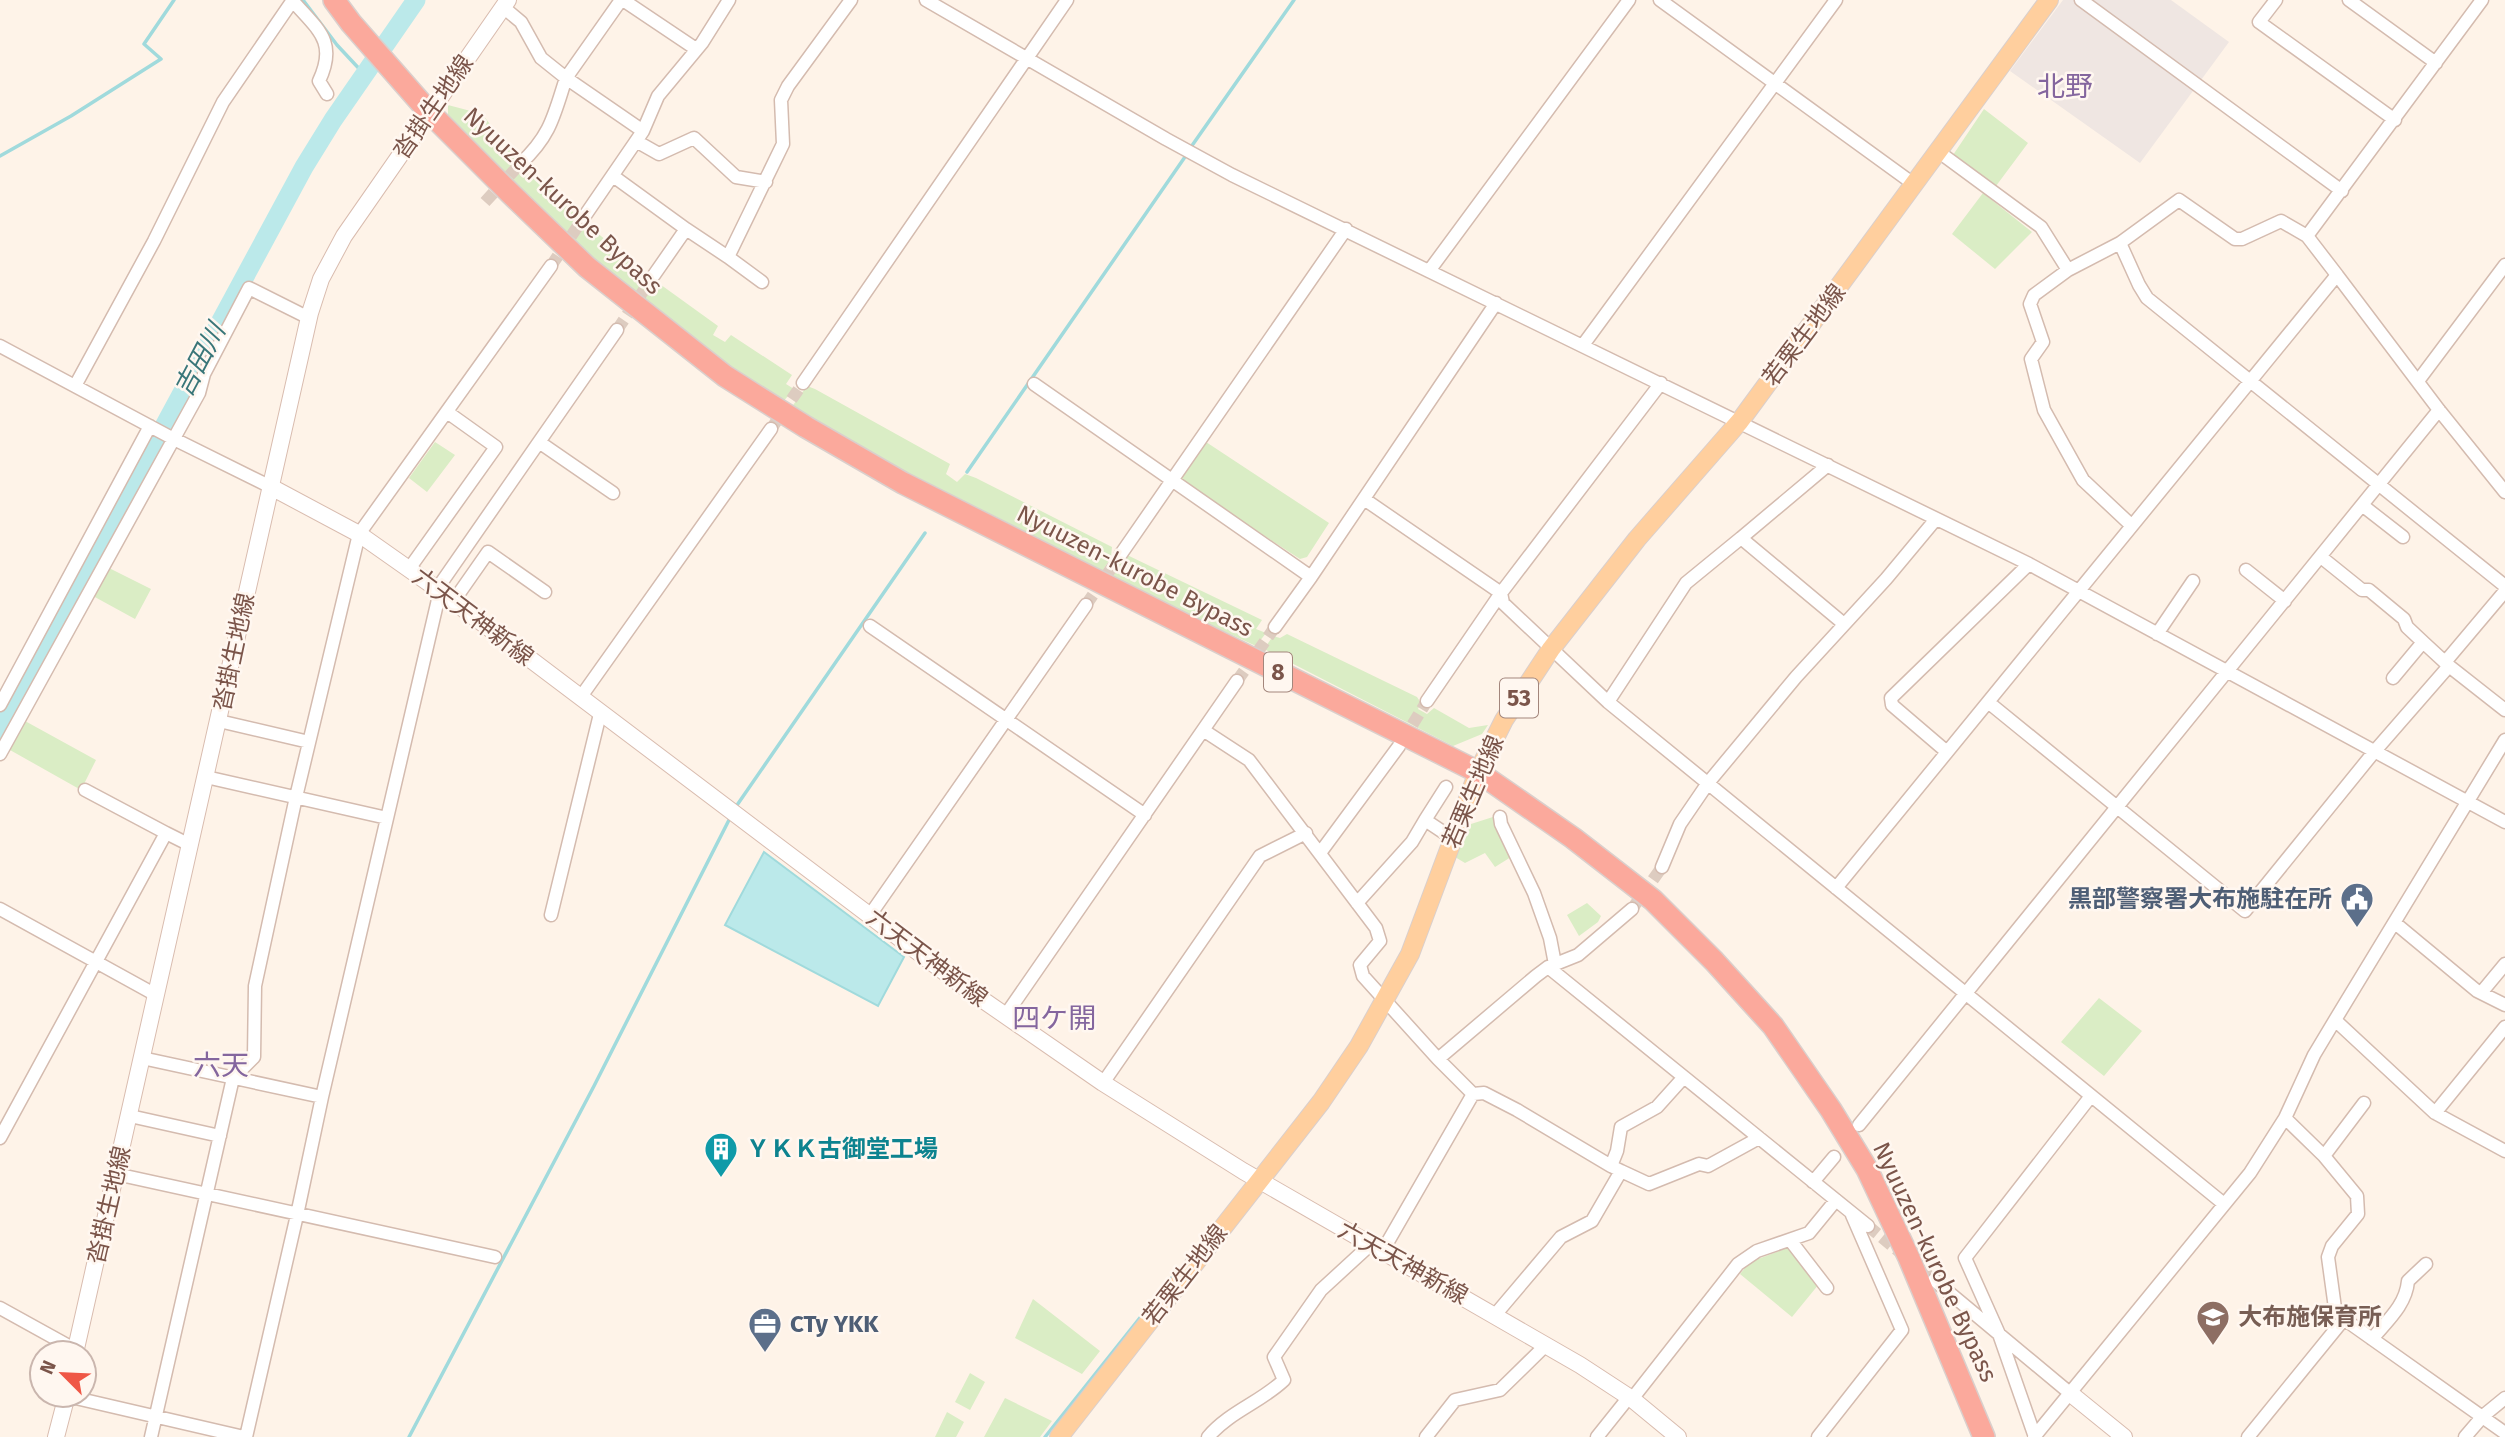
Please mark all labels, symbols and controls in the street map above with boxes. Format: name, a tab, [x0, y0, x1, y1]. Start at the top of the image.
street label: 沓掛生地線	[387, 50, 479, 164]
district label: 北野	[2037, 70, 2093, 103]
street label: Nyuuzen-kurobe Bypass	[458, 102, 668, 300]
street label: 若栗生地線	[1757, 279, 1851, 391]
water label: 吉田川	[168, 316, 233, 402]
street label: Nyuuzen-kurobe Bypass	[1012, 499, 1258, 643]
street label: 六天天神新線	[407, 562, 539, 672]
street label: 沓掛生地線	[208, 590, 260, 714]
road number: 8	[1264, 652, 1292, 692]
road number: 53	[1500, 678, 1538, 718]
street label: 若栗生地線	[1437, 731, 1509, 853]
public building icon: 黒部警察署大布施駐在所	[2338, 880, 2376, 929]
place label: 黒部警察署大布施駐在所	[2068, 885, 2332, 913]
street label: 六天天神新線	[861, 903, 993, 1013]
district label: 四ケ開	[1012, 1002, 1096, 1035]
district label: 六天	[193, 1049, 249, 1082]
building icon: ＹＫＫ古御堂工場	[702, 1130, 740, 1179]
place label: ＹＫＫ古御堂工場	[746, 1135, 938, 1163]
street label: Nyuuzen-kurobe Bypass	[1867, 1138, 2003, 1386]
street label: 沓掛生地線	[82, 1143, 136, 1267]
street label: 六天天神新線	[1333, 1216, 1473, 1310]
street label: 若栗生地線	[1137, 1219, 1233, 1331]
school or university icon: 大布施保育所	[2194, 1298, 2232, 1347]
place label: 大布施保育所	[2238, 1303, 2382, 1331]
office icon: CTy YKK	[746, 1305, 784, 1354]
place label: CTy YKK	[790, 1310, 879, 1338]
north arrow	[28, 1339, 98, 1409]
text: N	[35, 1357, 61, 1378]

